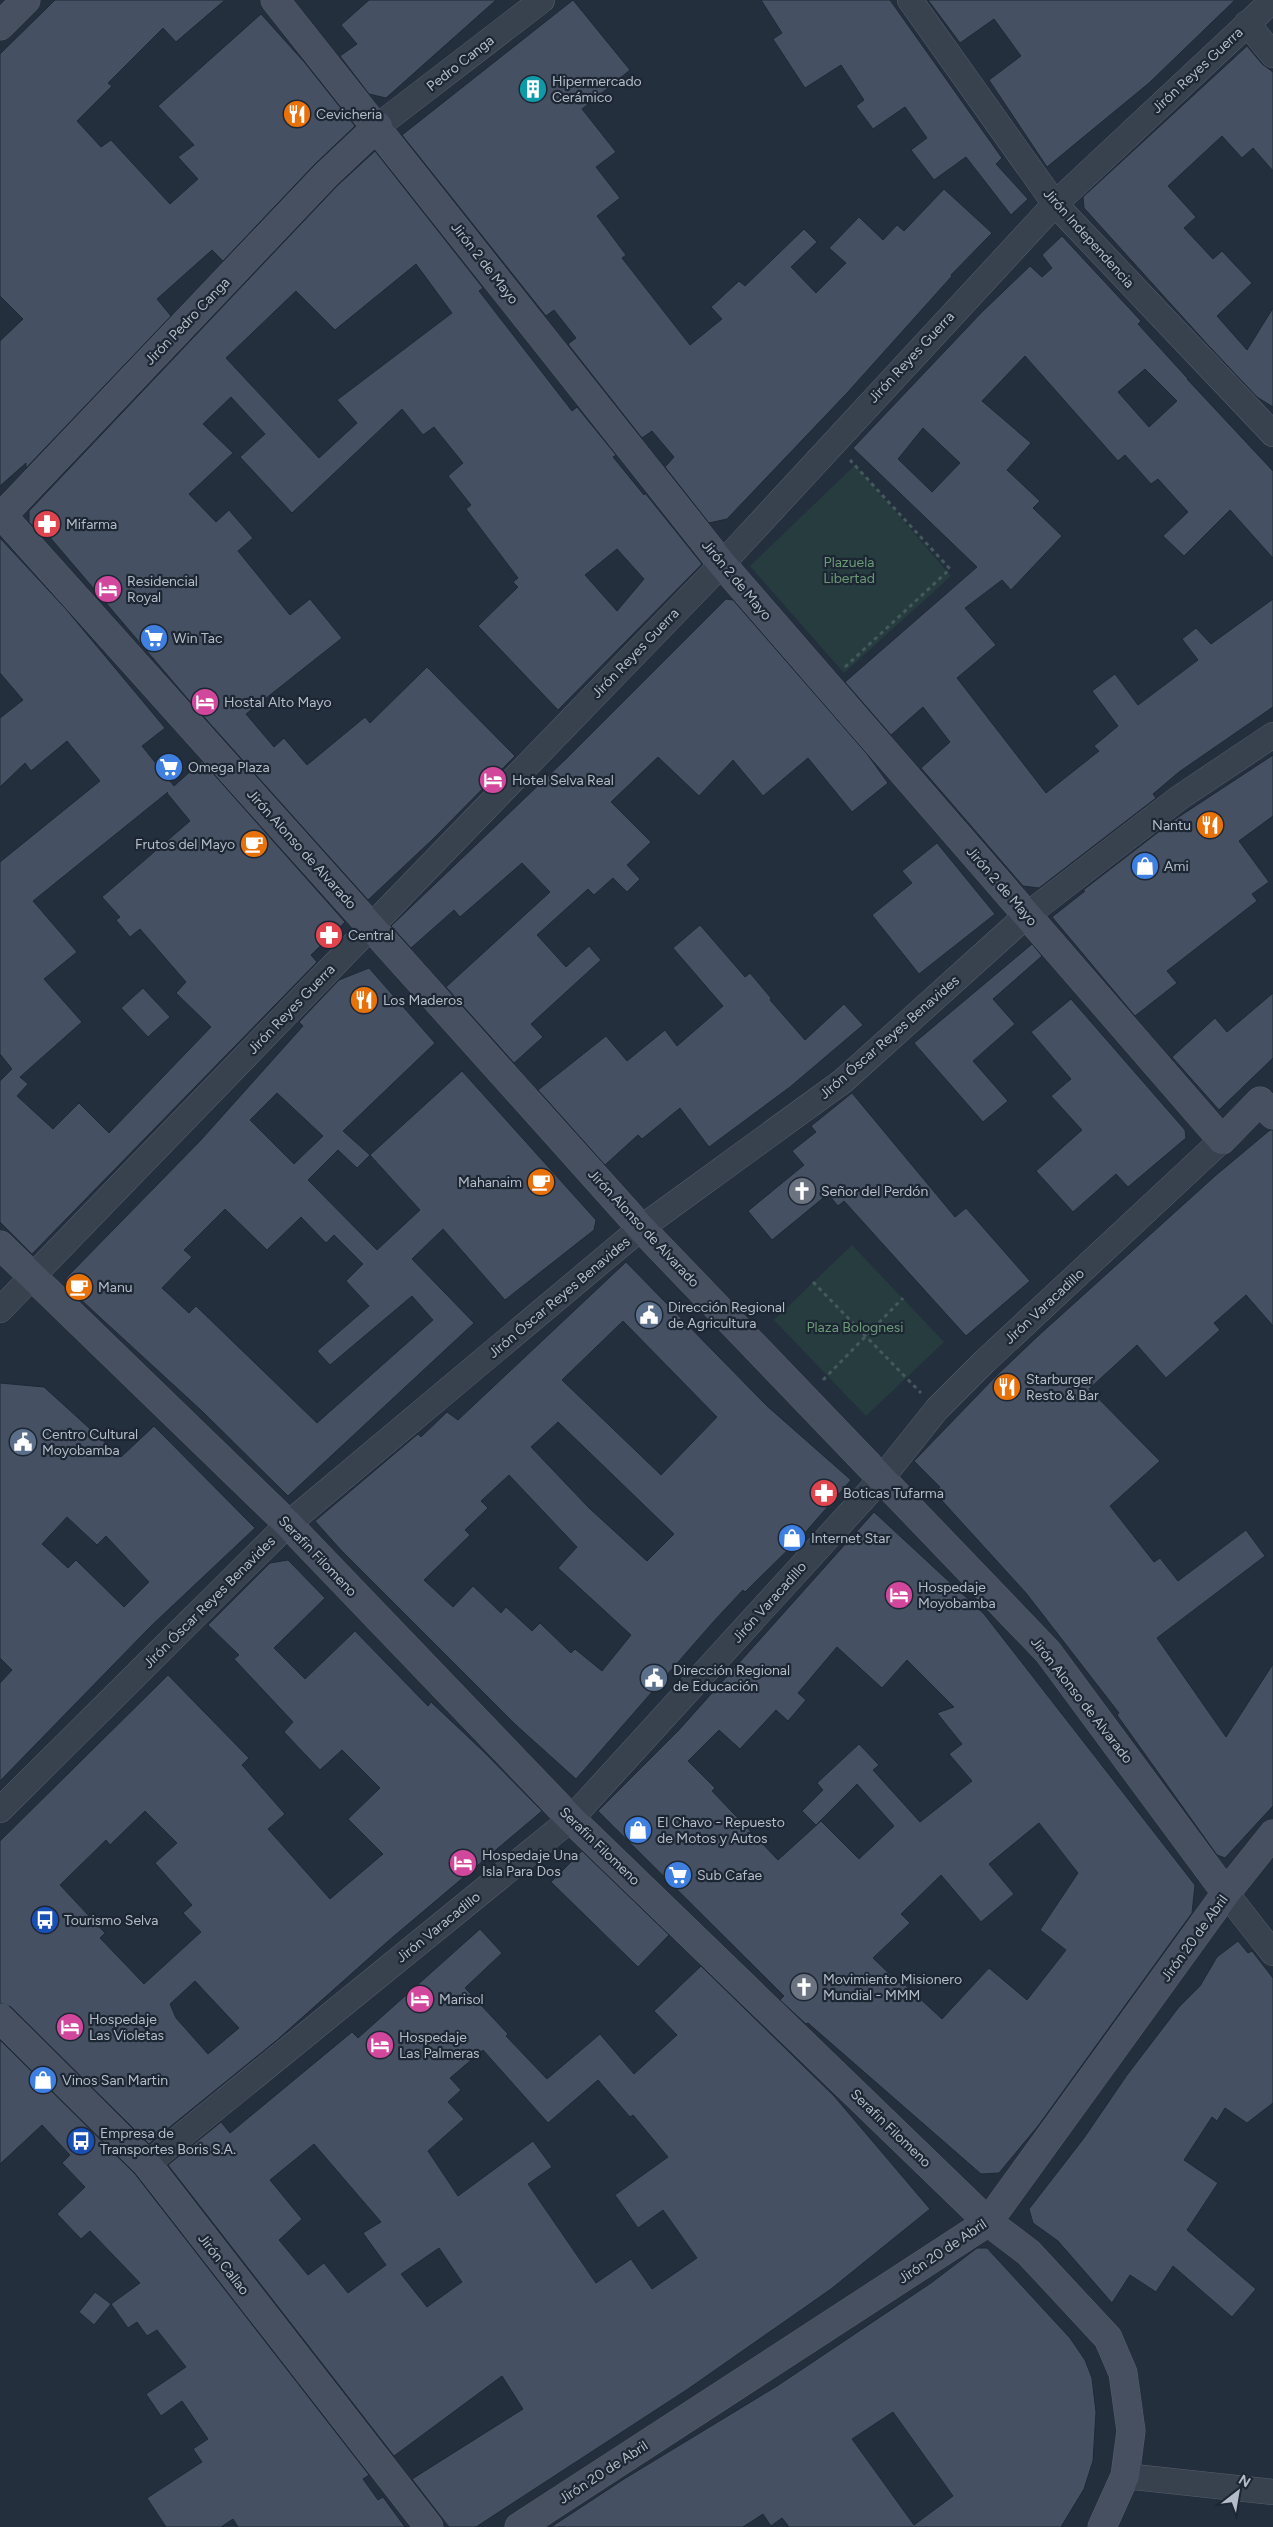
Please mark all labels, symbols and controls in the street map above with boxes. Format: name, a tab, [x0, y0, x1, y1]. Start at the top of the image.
street label: Jirón Reyes Guerra	[1148, 24, 1246, 117]
street label: Pedro Canga	[423, 32, 497, 95]
place label: Hipermercado Cerámico	[552, 73, 642, 106]
building icon: Hipermercado Cerámico	[518, 74, 548, 104]
restaurant icon: Cevicheria	[282, 99, 312, 129]
place label: Cevicheria	[316, 106, 382, 123]
street label: Jirón Independencia	[1040, 185, 1138, 291]
street label: Jirón 2 de Mayo	[447, 219, 522, 308]
street label: Jirón Pedro Canga	[141, 274, 233, 369]
street label: Jirón Reyes Guerra	[865, 308, 958, 406]
pharmacy icon: Mifarma	[32, 509, 62, 539]
place label: Mifarma	[66, 516, 117, 533]
street label: Jirón 2 de Mayo	[698, 537, 775, 624]
park label: Plazuela Libertad	[823, 554, 875, 587]
place label: Residencial Royal	[127, 573, 198, 606]
hotel icon: Residencial Royal	[93, 574, 123, 604]
street label: Jirón Reyes Guerra	[588, 605, 683, 702]
supermarket icon: Win Tac	[139, 623, 169, 653]
place label: Win Tac	[173, 630, 223, 647]
hotel icon: Hostal Alto Mayo	[190, 687, 220, 717]
place label: Hostal Alto Mayo	[224, 694, 332, 711]
supermarket icon: Omega Plaza	[154, 752, 184, 782]
place label: Omega Plaza	[188, 759, 270, 776]
hotel icon: Hotel Selva Real	[478, 765, 508, 795]
place label: Hotel Selva Real	[512, 772, 614, 789]
street label: Jirón Alonso de Alvarado	[243, 786, 360, 913]
restaurant icon: Nantu	[1195, 810, 1225, 840]
place label: Nantu	[1152, 817, 1191, 834]
cafe icon: Frutos del Mayo	[239, 829, 269, 859]
place label: Frutos del Mayo	[135, 836, 235, 853]
street label: Jirón 2 de Mayo	[963, 843, 1041, 929]
shop icon: Ami	[1130, 851, 1160, 881]
place label: Ami	[1164, 858, 1189, 875]
pharmacy icon: Central	[314, 920, 344, 950]
place label: Central	[348, 927, 394, 944]
street label: Jirón Reyes Guerra	[244, 961, 339, 1058]
street label: Jirón Óscar Reyes Benavides	[816, 972, 963, 1103]
restaurant icon: Los Maderos	[349, 985, 379, 1015]
place label: Los Maderos	[383, 992, 463, 1009]
street label: Jirón Alonso de Alvarado	[584, 1166, 703, 1291]
cafe icon: Mahanaim	[526, 1167, 556, 1197]
place label: Mahanaim	[458, 1174, 522, 1191]
church icon: Señor del Perdón	[787, 1176, 817, 1206]
place label: Señor del Perdón	[821, 1183, 928, 1200]
street label: Jirón Óscar Reyes Benavides	[485, 1233, 634, 1362]
street label: Jirón Varacadillo	[1001, 1265, 1088, 1348]
cafe icon: Manu	[64, 1272, 94, 1302]
place label: Manu	[98, 1279, 133, 1296]
place label: Dirección Regional de Agricultura	[668, 1299, 785, 1332]
public building icon: Dirección Regional de Agricultura	[634, 1300, 664, 1330]
park label: Plaza Bolognesi	[806, 1319, 904, 1336]
place label: Starburger Resto & Bar	[1026, 1371, 1099, 1404]
restaurant icon: Starburger Resto & Bar	[992, 1372, 1022, 1402]
place label: Centro Cultural Moyobamba	[42, 1426, 138, 1459]
public building icon: Centro Cultural Moyobamba	[8, 1427, 38, 1457]
pharmacy icon: Boticas Tufarma	[809, 1478, 839, 1508]
place label: Boticas Tufarma	[843, 1485, 944, 1502]
street label: Serafin Filomeno	[275, 1513, 360, 1600]
shop icon: Internet Star	[777, 1523, 807, 1553]
place label: Internet Star	[811, 1530, 890, 1547]
street label: Jirón Óscar Reyes Benavides	[140, 1533, 279, 1672]
street label: Jirón Varacadillo	[729, 1558, 810, 1646]
place label: Hospedaje Moyobamba	[918, 1579, 996, 1612]
hotel icon: Hospedaje Moyobamba	[884, 1580, 914, 1610]
street label: Jirón Alonso de Alvarado	[1027, 1634, 1136, 1767]
place label: Dirección Regional de Educación	[673, 1662, 790, 1695]
public building icon: Dirección Regional de Educación	[639, 1663, 669, 1693]
street label: Serafin Filomeno	[556, 1804, 643, 1889]
place label: El Chavo - Repuesto de Motos y Autos	[657, 1814, 785, 1847]
shop icon: El Chavo - Repuesto de Motos y Autos	[623, 1815, 653, 1845]
place label: Hospedaje Una Isla Para Dos	[482, 1847, 578, 1880]
hotel icon: Hospedaje Una Isla Para Dos	[448, 1848, 478, 1878]
supermarket icon: Sub Cafae	[663, 1860, 693, 1890]
place label: Sub Cafae	[697, 1867, 763, 1884]
street label: Jirón Varacadillo	[393, 1888, 484, 1966]
street label: Jirón 20 de Abril	[1157, 1892, 1232, 1985]
bus stop icon: Tourismo Selva	[30, 1905, 60, 1935]
place label: Tourismo Selva	[64, 1912, 158, 1929]
place label: Movimiento Misionero Mundial - MMM	[823, 1971, 962, 2004]
church icon: Movimiento Misionero Mundial - MMM	[789, 1972, 819, 2002]
hotel icon: Marisol	[405, 1984, 435, 2014]
place label: Marisol	[439, 1991, 484, 2008]
place label: Hospedaje Las Violetas	[89, 2011, 164, 2044]
hotel icon: Hospedaje Las Violetas	[55, 2012, 85, 2042]
place label: Hospedaje Las Palmeras	[399, 2029, 480, 2062]
hotel icon: Hospedaje Las Palmeras	[365, 2030, 395, 2060]
shop icon: Vinos San Martin	[28, 2065, 58, 2095]
place label: Vinos San Martin	[62, 2072, 168, 2089]
street label: Serafin Filomeno	[847, 2086, 934, 2171]
place label: Empresa de Transportes Boris S.A.	[100, 2125, 236, 2158]
bus stop icon: Empresa de Transportes Boris S.A.	[66, 2126, 96, 2156]
street label: Jirón 20 de Abril	[895, 2216, 990, 2287]
street label: Jirón Callao	[194, 2230, 253, 2298]
street label: Jirón 20 de Abril	[555, 2437, 651, 2508]
north arrow	[1213, 2467, 1263, 2517]
text: N	[1235, 2471, 1253, 2491]

